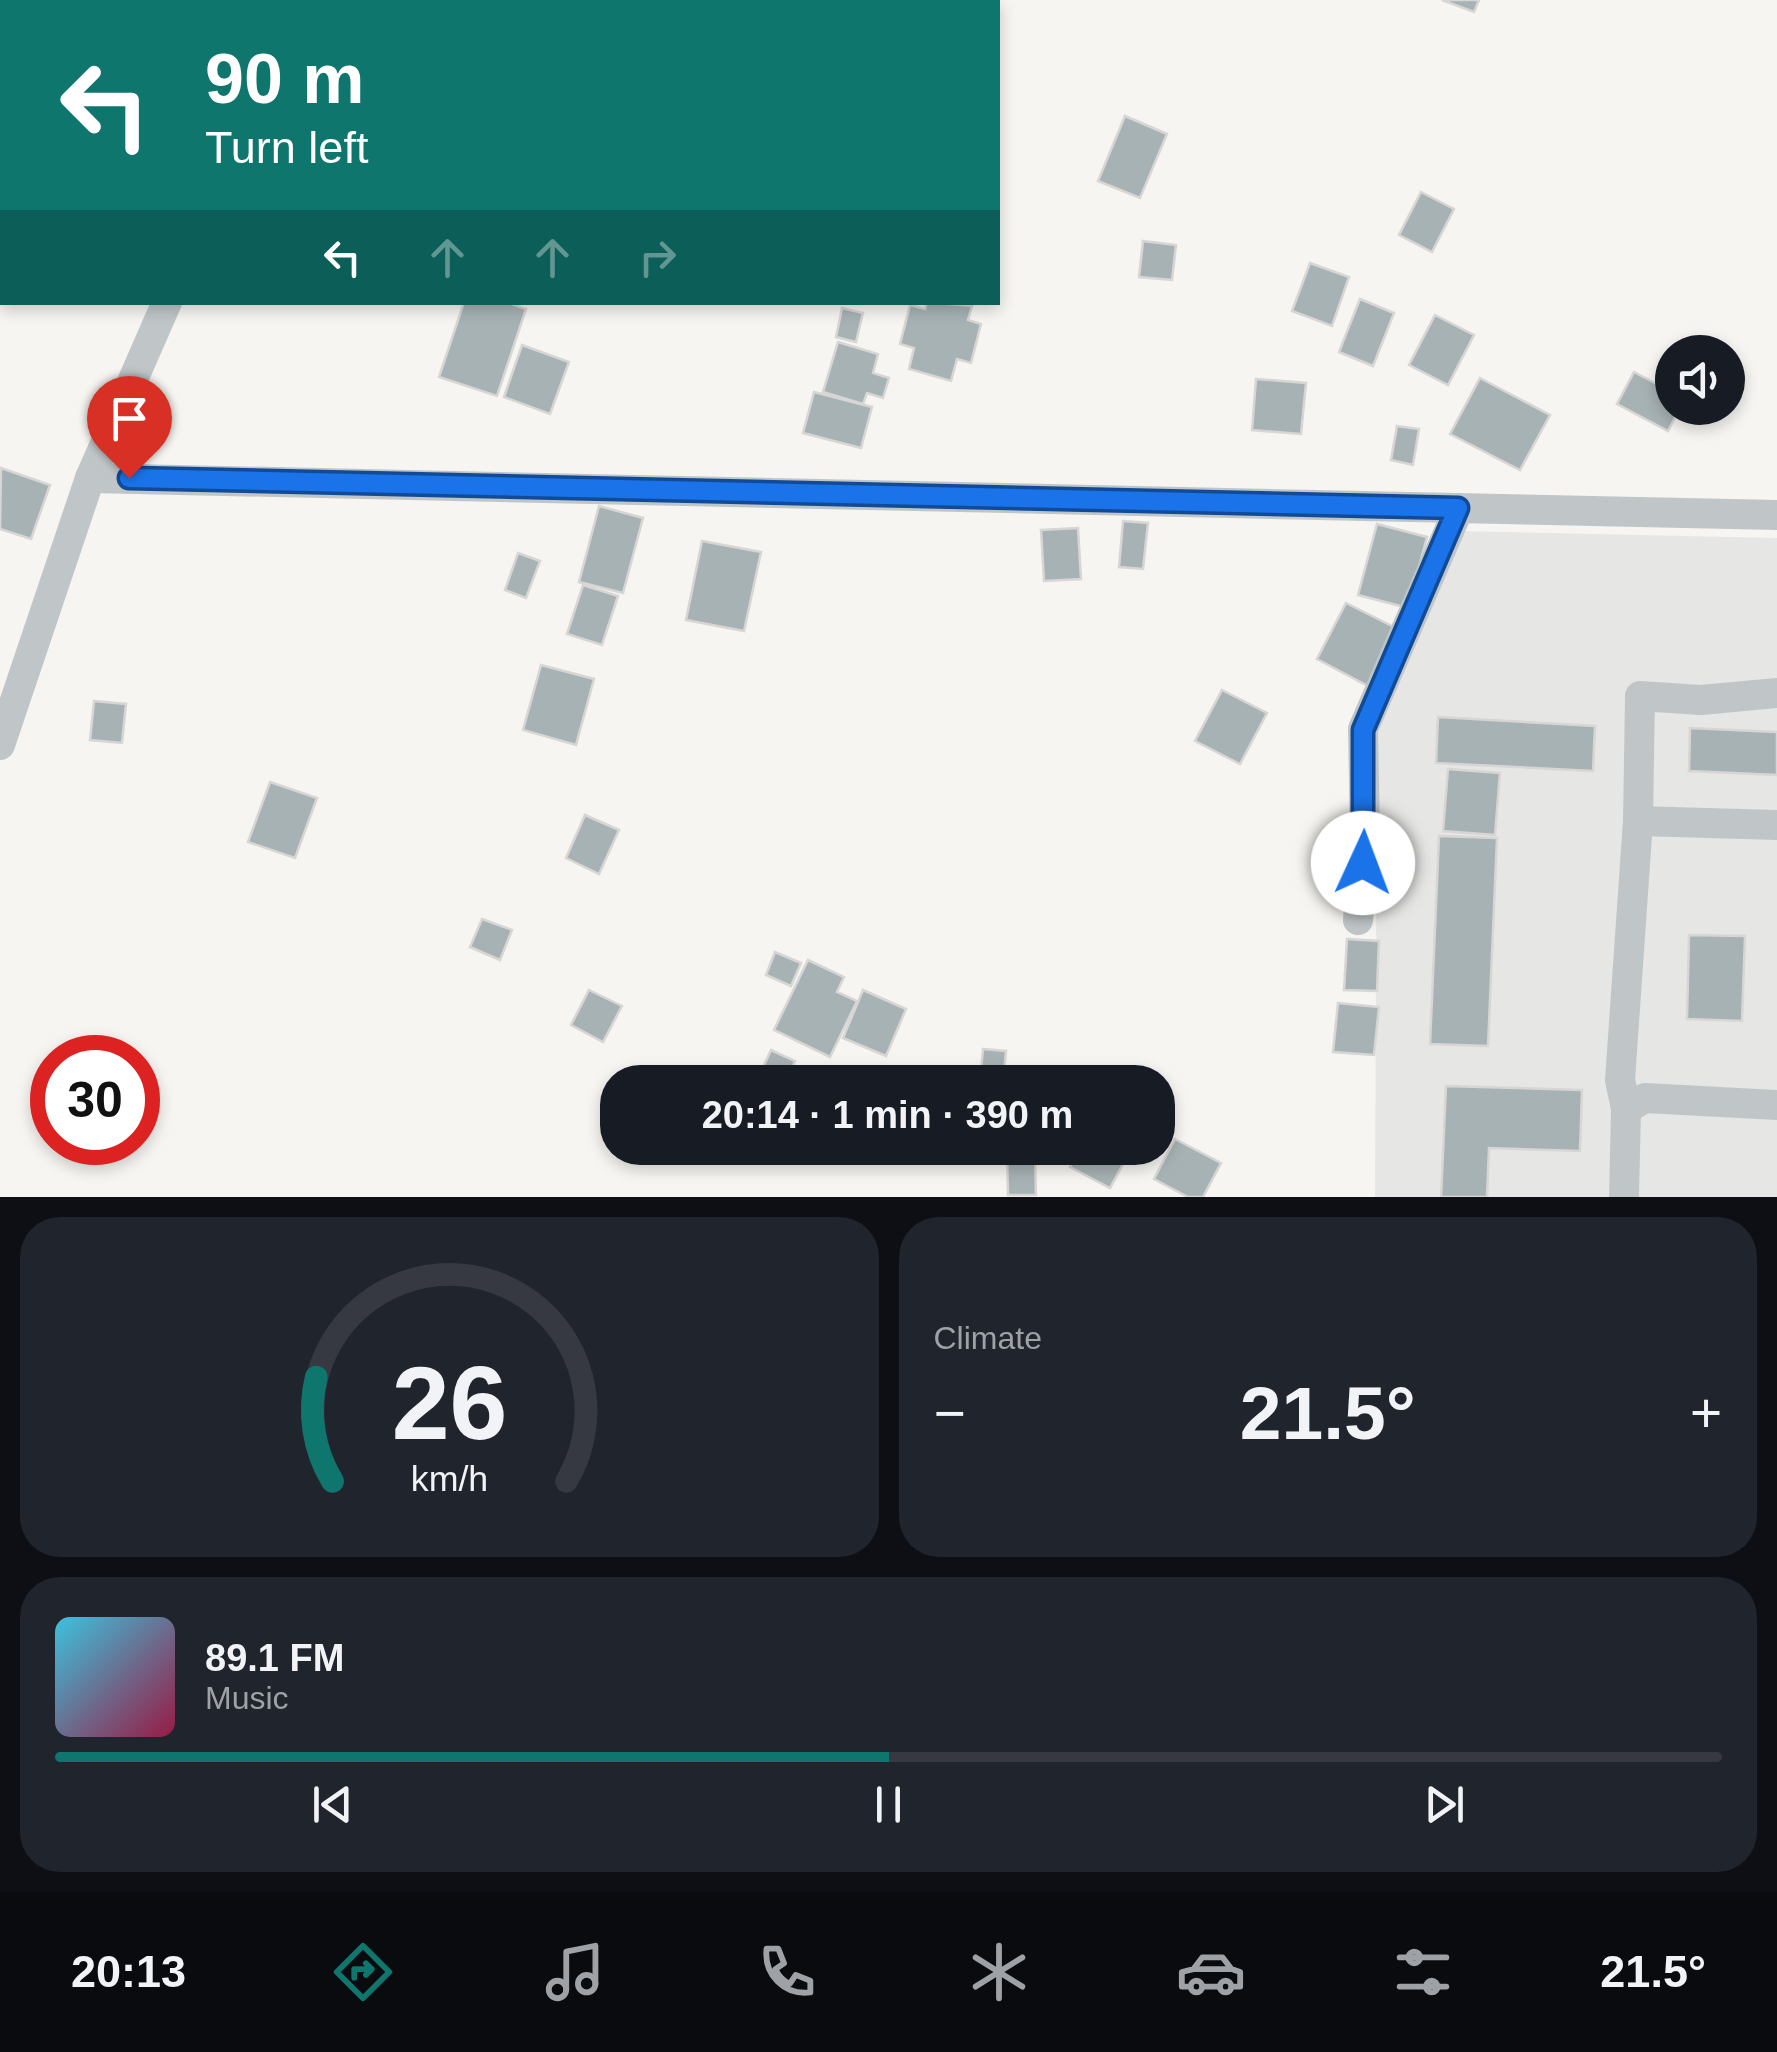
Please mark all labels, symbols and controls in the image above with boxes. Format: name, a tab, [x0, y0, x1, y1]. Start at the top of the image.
icon: left	[40, 40, 170, 170]
text: 90 m	[205, 40, 365, 118]
text: Turn left	[205, 122, 368, 173]
icon: left	[315, 230, 370, 285]
icon: ahead	[420, 230, 475, 285]
icon: ahead	[525, 230, 580, 285]
icon: right	[630, 230, 685, 285]
map controls	[1655, 335, 1745, 425]
button: sound	[1655, 335, 1745, 425]
pin	[87, 376, 172, 479]
icon: arrive	[102, 391, 157, 446]
position arrow	[1311, 811, 1415, 915]
speed limit sign: 30	[30, 1035, 160, 1165]
text: 20:14 · 1 min · 390 m	[702, 1094, 1073, 1136]
text: Climate	[934, 1320, 1042, 1356]
text: 26	[391, 1345, 507, 1461]
text: 21.5°	[1240, 1371, 1416, 1455]
text: −	[934, 1382, 966, 1444]
text: +	[1690, 1382, 1722, 1444]
text: km/h	[411, 1459, 488, 1499]
text: 89.1 FM	[205, 1637, 344, 1679]
text: Music	[205, 1680, 289, 1716]
icon: previous	[305, 1777, 360, 1832]
icon: pause	[861, 1777, 916, 1832]
icon: next	[1417, 1777, 1472, 1832]
icon: directions	[328, 1937, 398, 2007]
icon: music	[540, 1937, 610, 2007]
icon: phone	[752, 1937, 822, 2007]
icon: climate	[964, 1937, 1034, 2007]
icon: car	[1176, 1937, 1246, 2007]
icon: filters	[1388, 1937, 1458, 2007]
text: 20:13	[71, 1946, 186, 1997]
text: 21.5°	[1600, 1946, 1706, 1997]

